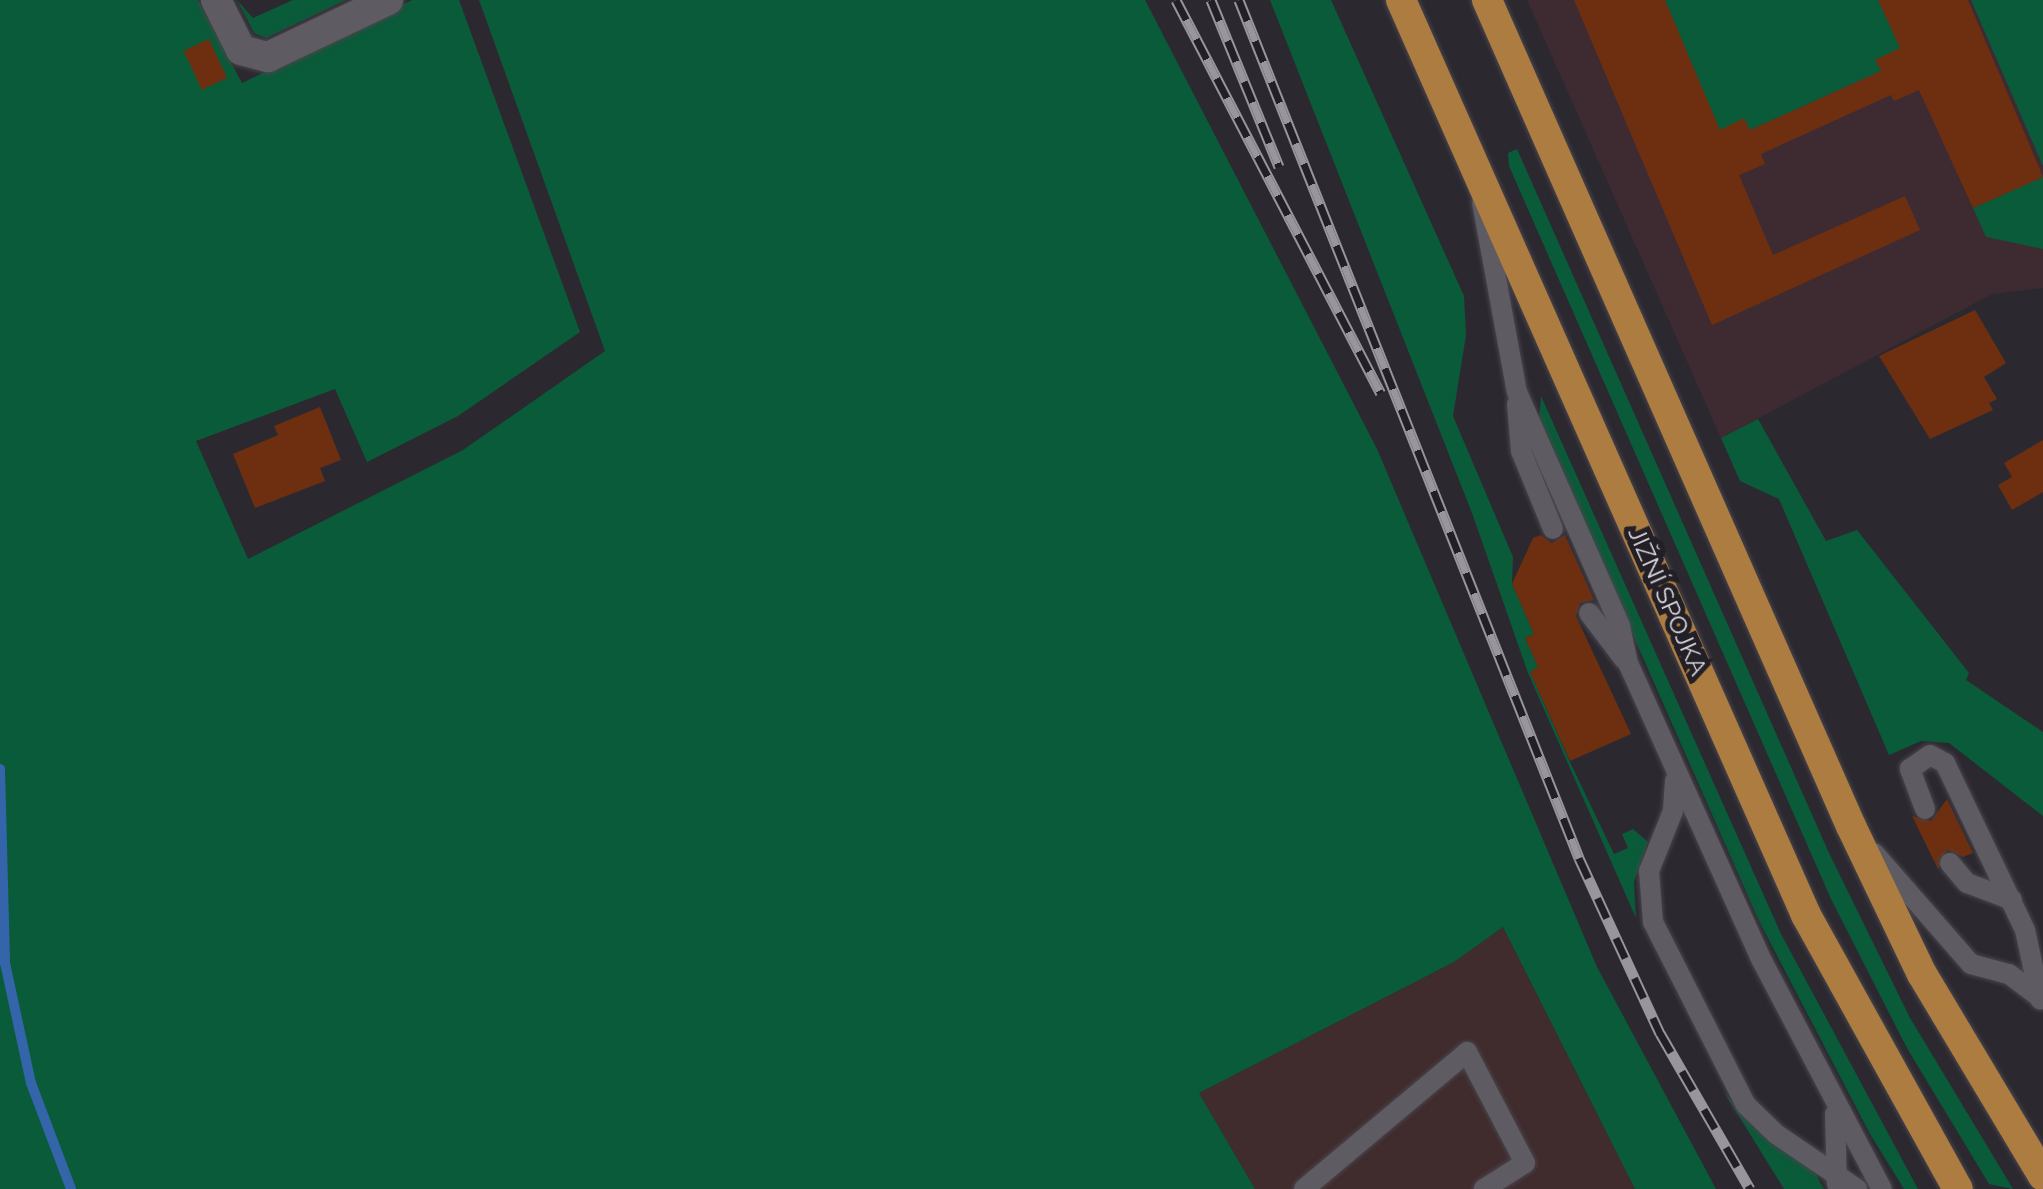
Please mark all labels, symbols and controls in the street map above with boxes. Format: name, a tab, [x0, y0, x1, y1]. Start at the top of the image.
street label: JIŽNÍ SPOJKA	[1622, 522, 1714, 680]

